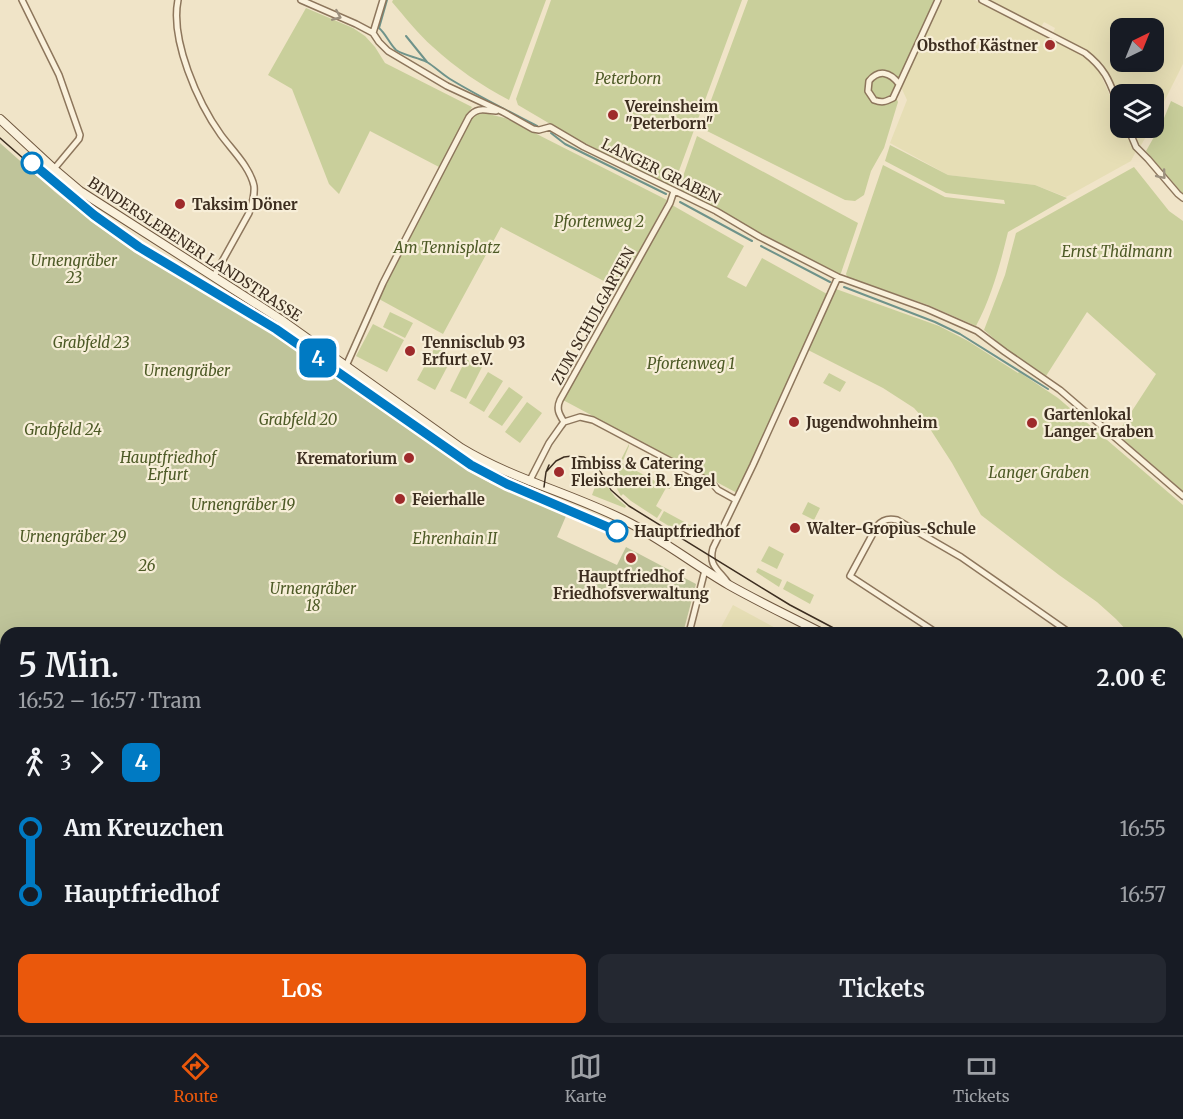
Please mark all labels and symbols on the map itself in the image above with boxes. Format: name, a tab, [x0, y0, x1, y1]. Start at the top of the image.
one-way arrow	[331, 8, 342, 20]
north arrow	[1110, 18, 1164, 72]
place label: Obsthof Kästner	[917, 36, 1038, 55]
marker: Obsthof Kästner	[1043, 38, 1057, 52]
park label: Peterborn	[595, 69, 661, 88]
place label: Vereinsheim "Peterborn"	[624, 97, 718, 133]
marker: Vereinsheim "Peterborn"	[606, 108, 620, 122]
street label: LANGER GRABEN	[599, 134, 724, 208]
unlabelled marker	[21, 152, 43, 174]
one-way arrow	[1155, 168, 1166, 179]
street label: BINDERSLEBENER LANDSTRASSE	[85, 173, 306, 326]
place label: Taksim Döner	[192, 195, 298, 214]
marker: Taksim Döner	[173, 197, 187, 211]
park label: Pfortenweg 2	[554, 212, 644, 231]
park label: Am Tennisplatz	[393, 238, 500, 257]
park label: Ernst Thälmann	[1061, 242, 1173, 261]
street label: ZUM SCHULGARTEN	[547, 244, 639, 388]
park label: Urnengräber 23	[31, 251, 118, 287]
park label: Grabfeld 23	[53, 333, 130, 352]
place label: Tennisclub 93 Erfurt e.V.	[422, 333, 525, 369]
line badge: 4	[298, 338, 338, 378]
marker: Tennisclub 93 Erfurt e.V.	[403, 344, 417, 358]
park label: Pfortenweg 1	[647, 354, 735, 373]
park label: Urnengräber	[144, 361, 231, 380]
place label: Gartenlokal Langer Graben	[1044, 405, 1154, 441]
park label: Grabfeld 20	[259, 410, 337, 429]
place label: Jugendwohnheim	[805, 413, 938, 432]
marker: Jugendwohnheim	[787, 415, 801, 429]
marker: Gartenlokal Langer Graben	[1025, 416, 1039, 430]
park label: Grabfeld 24	[24, 420, 102, 439]
park label: Hauptfriedhof Erfurt	[119, 448, 218, 484]
place label: Krematorium	[297, 449, 397, 468]
marker: Krematorium	[402, 451, 416, 465]
place label: Imbiss & Catering Fleischerei R. Engel	[571, 454, 716, 490]
park label: Langer Graben	[989, 463, 1089, 482]
marker: Imbiss & Catering Fleischerei R. Engel	[552, 465, 566, 479]
place label: Feierhalle	[412, 490, 485, 509]
marker: Feierhalle	[393, 492, 407, 506]
park label: Urnengräber 19	[191, 495, 295, 514]
place label: Walter-Gropius-Schule	[806, 519, 976, 538]
marker: Hauptfriedhof	[606, 520, 628, 542]
marker: Walter-Gropius-Schule	[788, 521, 802, 535]
place label: Hauptfriedhof	[634, 522, 741, 541]
park label: Urnengräber 29	[20, 527, 127, 546]
park label: Ehrenhain II	[413, 529, 498, 548]
marker: Hauptfriedhof Friedhofsverwaltung	[624, 551, 638, 565]
park label: 26	[137, 556, 156, 575]
place label: Hauptfriedhof Friedhofsverwaltung	[553, 567, 710, 603]
park label: Urnengräber 18	[270, 579, 357, 615]

